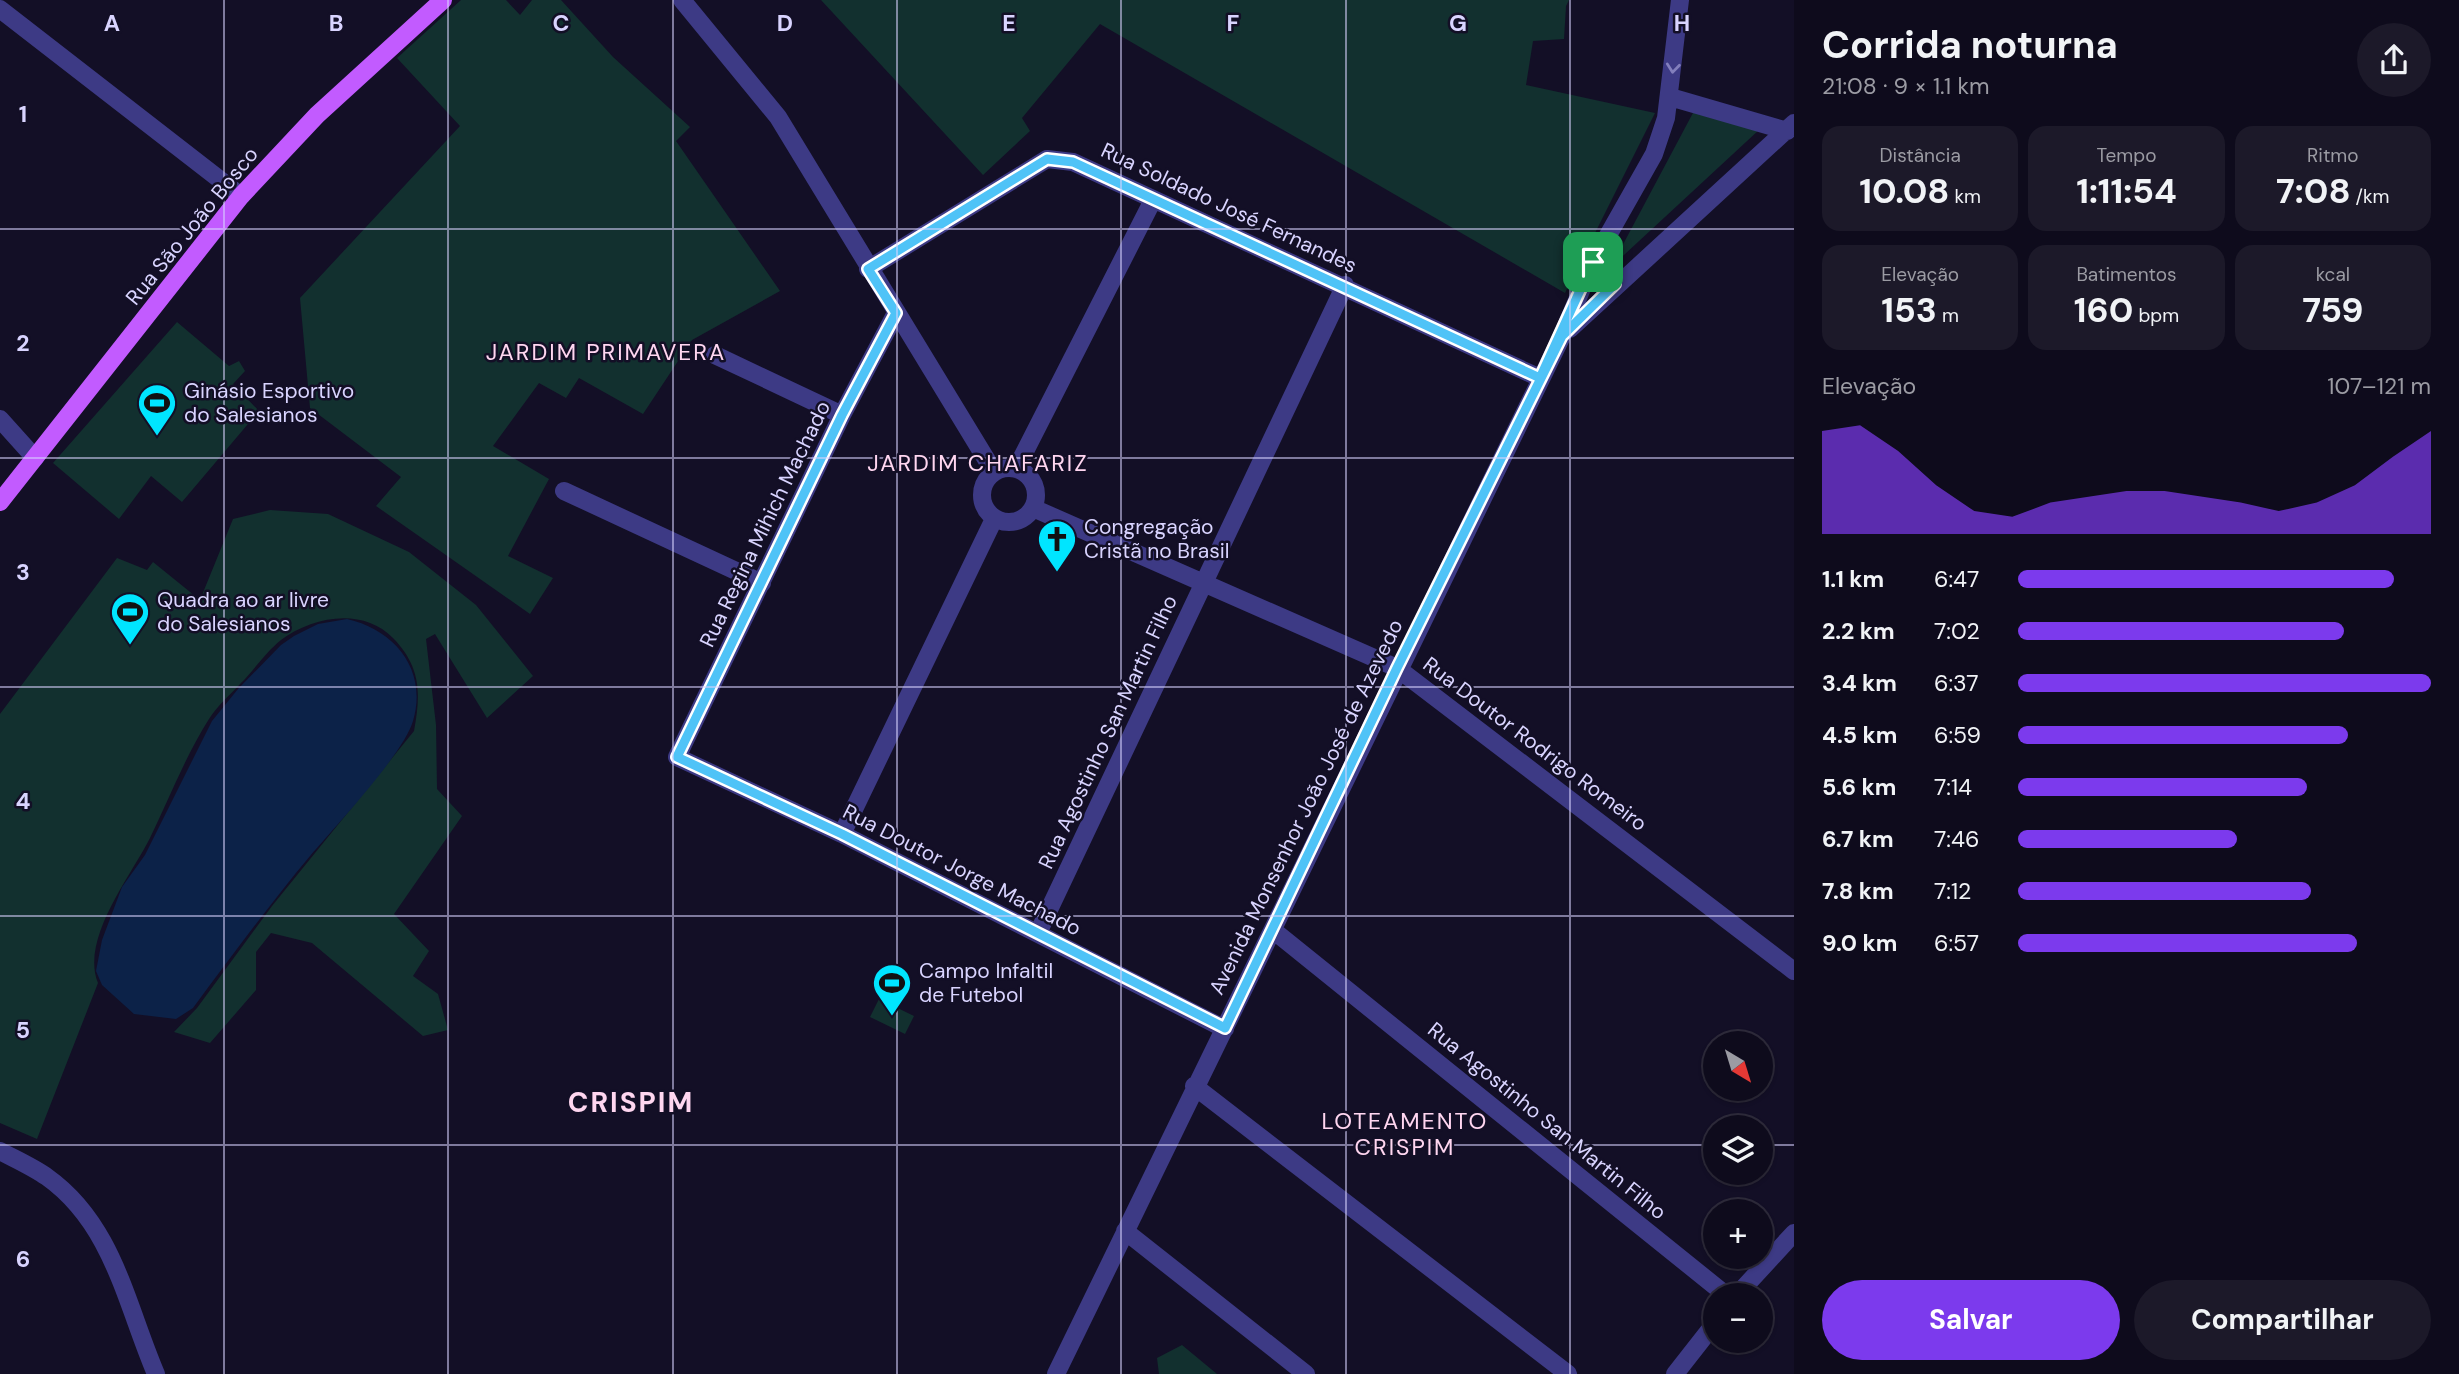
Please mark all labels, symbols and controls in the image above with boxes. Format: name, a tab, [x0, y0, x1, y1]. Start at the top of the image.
text: A	[104, 8, 120, 38]
text: B	[329, 8, 343, 38]
text: C	[553, 8, 569, 38]
text: D	[777, 8, 793, 38]
text: E	[1002, 8, 1016, 38]
text: F	[1227, 8, 1240, 38]
text: G	[1449, 8, 1467, 38]
text: H	[1674, 8, 1690, 38]
text: Corrida noturna	[1822, 20, 2118, 70]
button: share	[2357, 23, 2431, 97]
one-way arrow	[1666, 63, 1681, 74]
text: 21:08 · 9 × 1.1 km	[1822, 71, 1990, 101]
text: 1	[19, 99, 27, 129]
street label: Rua Soldado José Fernandes	[1097, 136, 1361, 280]
street label: Rua São João Bosco	[120, 141, 264, 311]
text: Distância	[1880, 143, 1961, 168]
text: Tempo	[2097, 143, 2156, 168]
text: Ritmo	[2307, 143, 2359, 168]
text: 10.08	[1859, 168, 1949, 214]
text: 1:11:54	[2076, 168, 2177, 214]
text: 7:08	[2276, 168, 2351, 214]
text: km	[1949, 184, 1981, 209]
text: /km	[2351, 184, 2390, 209]
pin	[1563, 232, 1623, 292]
icon: arrive	[1574, 243, 1612, 281]
text: Elevação	[1881, 262, 1959, 287]
text: Batimentos	[2076, 262, 2177, 287]
text: kcal	[2316, 262, 2350, 287]
text: 153	[1881, 287, 1937, 333]
text: 160	[2074, 287, 2133, 333]
text: 759	[2302, 287, 2363, 333]
text: m	[1937, 303, 1959, 328]
text: bpm	[2133, 303, 2179, 328]
text: 2	[16, 328, 30, 358]
district label: JARDIM PRIMAVERA	[486, 337, 726, 367]
text: Elevação	[1822, 371, 1916, 401]
text: 107–121 m	[2327, 371, 2431, 401]
place label: Ginásio Esportivo do Salesianos	[184, 377, 354, 429]
sports icon: Ginásio Esportivo do Salesianos	[136, 382, 178, 437]
street label: Rua Regina Mihich Machado	[693, 396, 837, 652]
district label: JARDIM CHAFARIZ	[867, 448, 1089, 478]
place label: Congregação Cristã no Brasil	[1084, 513, 1229, 565]
church icon: Congregação Cristã no Brasil	[1036, 518, 1078, 573]
text: 3	[16, 557, 30, 587]
text: 1.1 km	[1822, 564, 1884, 594]
text: 6:47	[1934, 564, 1979, 594]
place label: Quadra ao ar livre do Salesianos	[157, 586, 329, 638]
street label: Rua Agostinho San Martin Filho	[1032, 590, 1184, 874]
sports icon: Quadra ao ar livre do Salesianos	[109, 591, 151, 646]
street label: Avenida Monsenhor João José de Azevedo	[1203, 615, 1409, 999]
text: 2.2 km	[1822, 616, 1895, 646]
text: 7:02	[1934, 616, 1980, 646]
street label: Rua Doutor Rodrigo Romeiro	[1417, 650, 1653, 838]
text: 3.4 km	[1822, 668, 1897, 698]
text: 6:37	[1934, 668, 1979, 698]
text: 4.5 km	[1822, 720, 1897, 750]
text: 6:59	[1934, 720, 1981, 750]
text: 5.6 km	[1822, 772, 1896, 802]
text: 7:14	[1934, 772, 1972, 802]
text: 4	[16, 786, 31, 816]
street label: Rua Doutor Jorge Machado	[838, 798, 1086, 942]
text: 6.7 km	[1822, 824, 1894, 854]
text: 7:46	[1934, 824, 1979, 854]
text: 7.8 km	[1822, 876, 1894, 906]
text: 7:12	[1934, 876, 1971, 906]
text: 9.0 km	[1822, 928, 1897, 958]
text: 6:57	[1934, 928, 1979, 958]
place label: Campo Infaltil de Futebol	[919, 957, 1053, 1009]
sports icon: Campo Infaltil de Futebol	[871, 962, 913, 1017]
text: 5	[16, 1015, 30, 1045]
street label: Rua Agostinho San Martin Filho	[1422, 1016, 1672, 1226]
north arrow	[1703, 1031, 1773, 1101]
map controls	[1703, 1031, 1773, 1353]
district label: CRISPIM	[568, 1084, 694, 1121]
district label: LOTEAMENTO CRISPIM	[1322, 1106, 1488, 1162]
button: layers	[1703, 1115, 1773, 1185]
button: +	[1703, 1199, 1773, 1269]
text: 6	[16, 1244, 30, 1274]
button: Salvar	[1822, 1280, 2120, 1360]
button: Compartilhar	[2134, 1280, 2431, 1360]
button: −	[1703, 1283, 1773, 1353]

